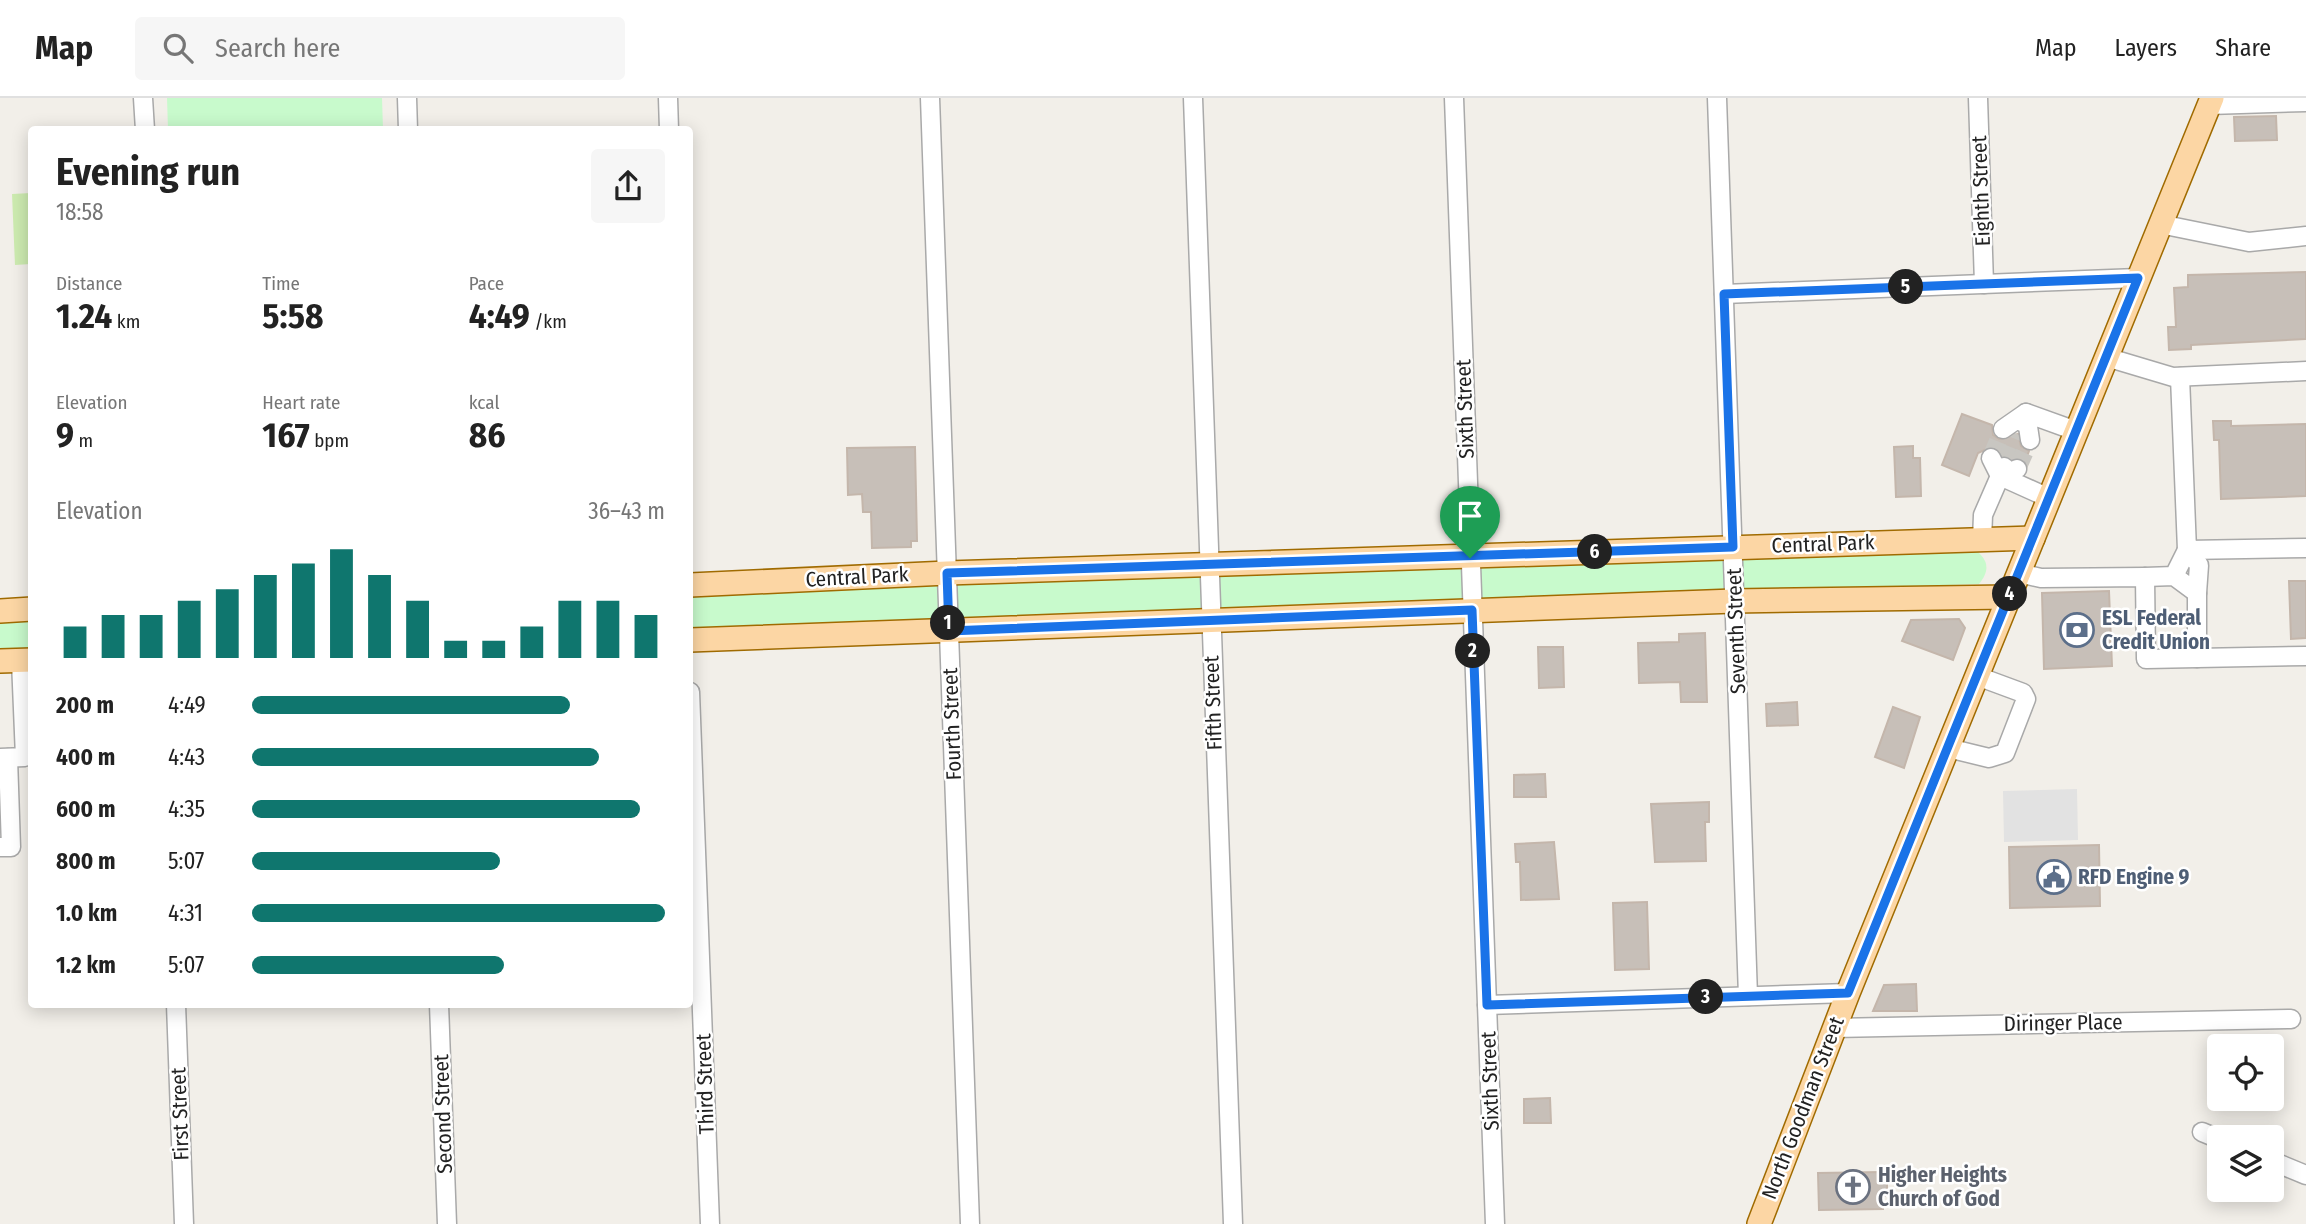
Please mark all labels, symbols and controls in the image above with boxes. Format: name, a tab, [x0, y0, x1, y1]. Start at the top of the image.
search box	[135, 17, 625, 80]
text: Map	[35, 28, 93, 68]
icon: search	[159, 29, 197, 67]
text: Search here	[215, 33, 340, 64]
text: Map	[2035, 34, 2077, 62]
text: Layers	[2115, 34, 2177, 62]
text: Share	[2215, 34, 2271, 62]
street label: Eighth Street	[1966, 135, 1996, 247]
text: Evening run	[56, 149, 240, 195]
button: share	[591, 149, 665, 223]
text: 18:58	[56, 198, 104, 226]
pin: 5	[1888, 270, 1924, 304]
text: Distance	[56, 272, 123, 295]
text: Time	[262, 272, 300, 295]
text: Pace	[469, 272, 504, 295]
text: 5	[1901, 275, 1910, 298]
text: 1.24	[56, 295, 112, 337]
text: 5:58	[262, 295, 323, 337]
text: 4:49	[469, 295, 530, 337]
text: km	[112, 310, 140, 333]
text: /km	[530, 310, 567, 333]
street label: Sixth Street	[1450, 359, 1480, 459]
text: Elevation	[56, 391, 128, 414]
text: Heart rate	[262, 391, 340, 414]
text: kcal	[469, 391, 499, 414]
text: 9	[56, 414, 74, 456]
text: 167	[262, 414, 310, 456]
text: 86	[469, 414, 505, 456]
text: m	[74, 429, 93, 452]
text: bpm	[310, 429, 349, 452]
pin	[1440, 486, 1500, 558]
text: Elevation	[56, 497, 143, 525]
text: 36–43 m	[588, 497, 665, 525]
icon: arrive	[1451, 497, 1489, 535]
street label: Central Park	[1771, 529, 1875, 559]
pin: 6	[1578, 534, 1612, 570]
text: 6	[1590, 540, 1599, 563]
street label: Central Park	[805, 561, 909, 593]
street label: Seventh Street	[1721, 567, 1751, 694]
pin: 4	[1993, 576, 2028, 612]
text: 4	[2005, 582, 2014, 605]
place label: ESL Federal Credit Union	[2102, 605, 2210, 655]
pin: 1	[930, 606, 965, 640]
text: 1	[943, 611, 952, 634]
bank icon: ESL Federal Credit Union	[2058, 611, 2096, 649]
pin: 2	[1456, 634, 1490, 668]
text: 2	[1468, 639, 1477, 662]
street label: Fifth Street	[1198, 655, 1228, 751]
street label: Fourth Street	[937, 667, 967, 781]
text: 200 m	[56, 691, 114, 719]
text: 4:49	[168, 691, 206, 719]
text: 400 m	[56, 743, 115, 771]
text: 4:43	[168, 743, 205, 771]
text: 600 m	[56, 795, 115, 823]
text: 4:35	[168, 795, 205, 823]
text: 800 m	[56, 847, 116, 875]
text: 5:07	[168, 847, 204, 875]
public building icon: RFD Engine 9	[2035, 858, 2073, 896]
place label: RFD Engine 9	[2078, 864, 2190, 890]
text: 1.0 km	[56, 899, 117, 927]
text: 4:31	[168, 899, 203, 927]
text: 1.2 km	[56, 951, 116, 979]
text: 5:07	[168, 951, 204, 979]
pin: 3	[1688, 979, 1724, 1014]
text: 3	[1701, 985, 1710, 1008]
street label: Diringer Place	[2003, 1009, 2123, 1037]
street label: North Goodman Street	[1756, 1013, 1850, 1203]
street label: Sixth Street	[1475, 1031, 1505, 1131]
street label: Third Street	[690, 1033, 720, 1135]
map controls	[2207, 1034, 2284, 1202]
button: locate	[2207, 1034, 2284, 1111]
street label: Second Street	[428, 1054, 458, 1174]
street label: First Street	[165, 1067, 195, 1161]
button: layers	[2207, 1125, 2284, 1202]
place label: Higher Heights Church of God	[1878, 1162, 2007, 1212]
church icon: Higher Heights Church of God	[1834, 1168, 1872, 1206]

